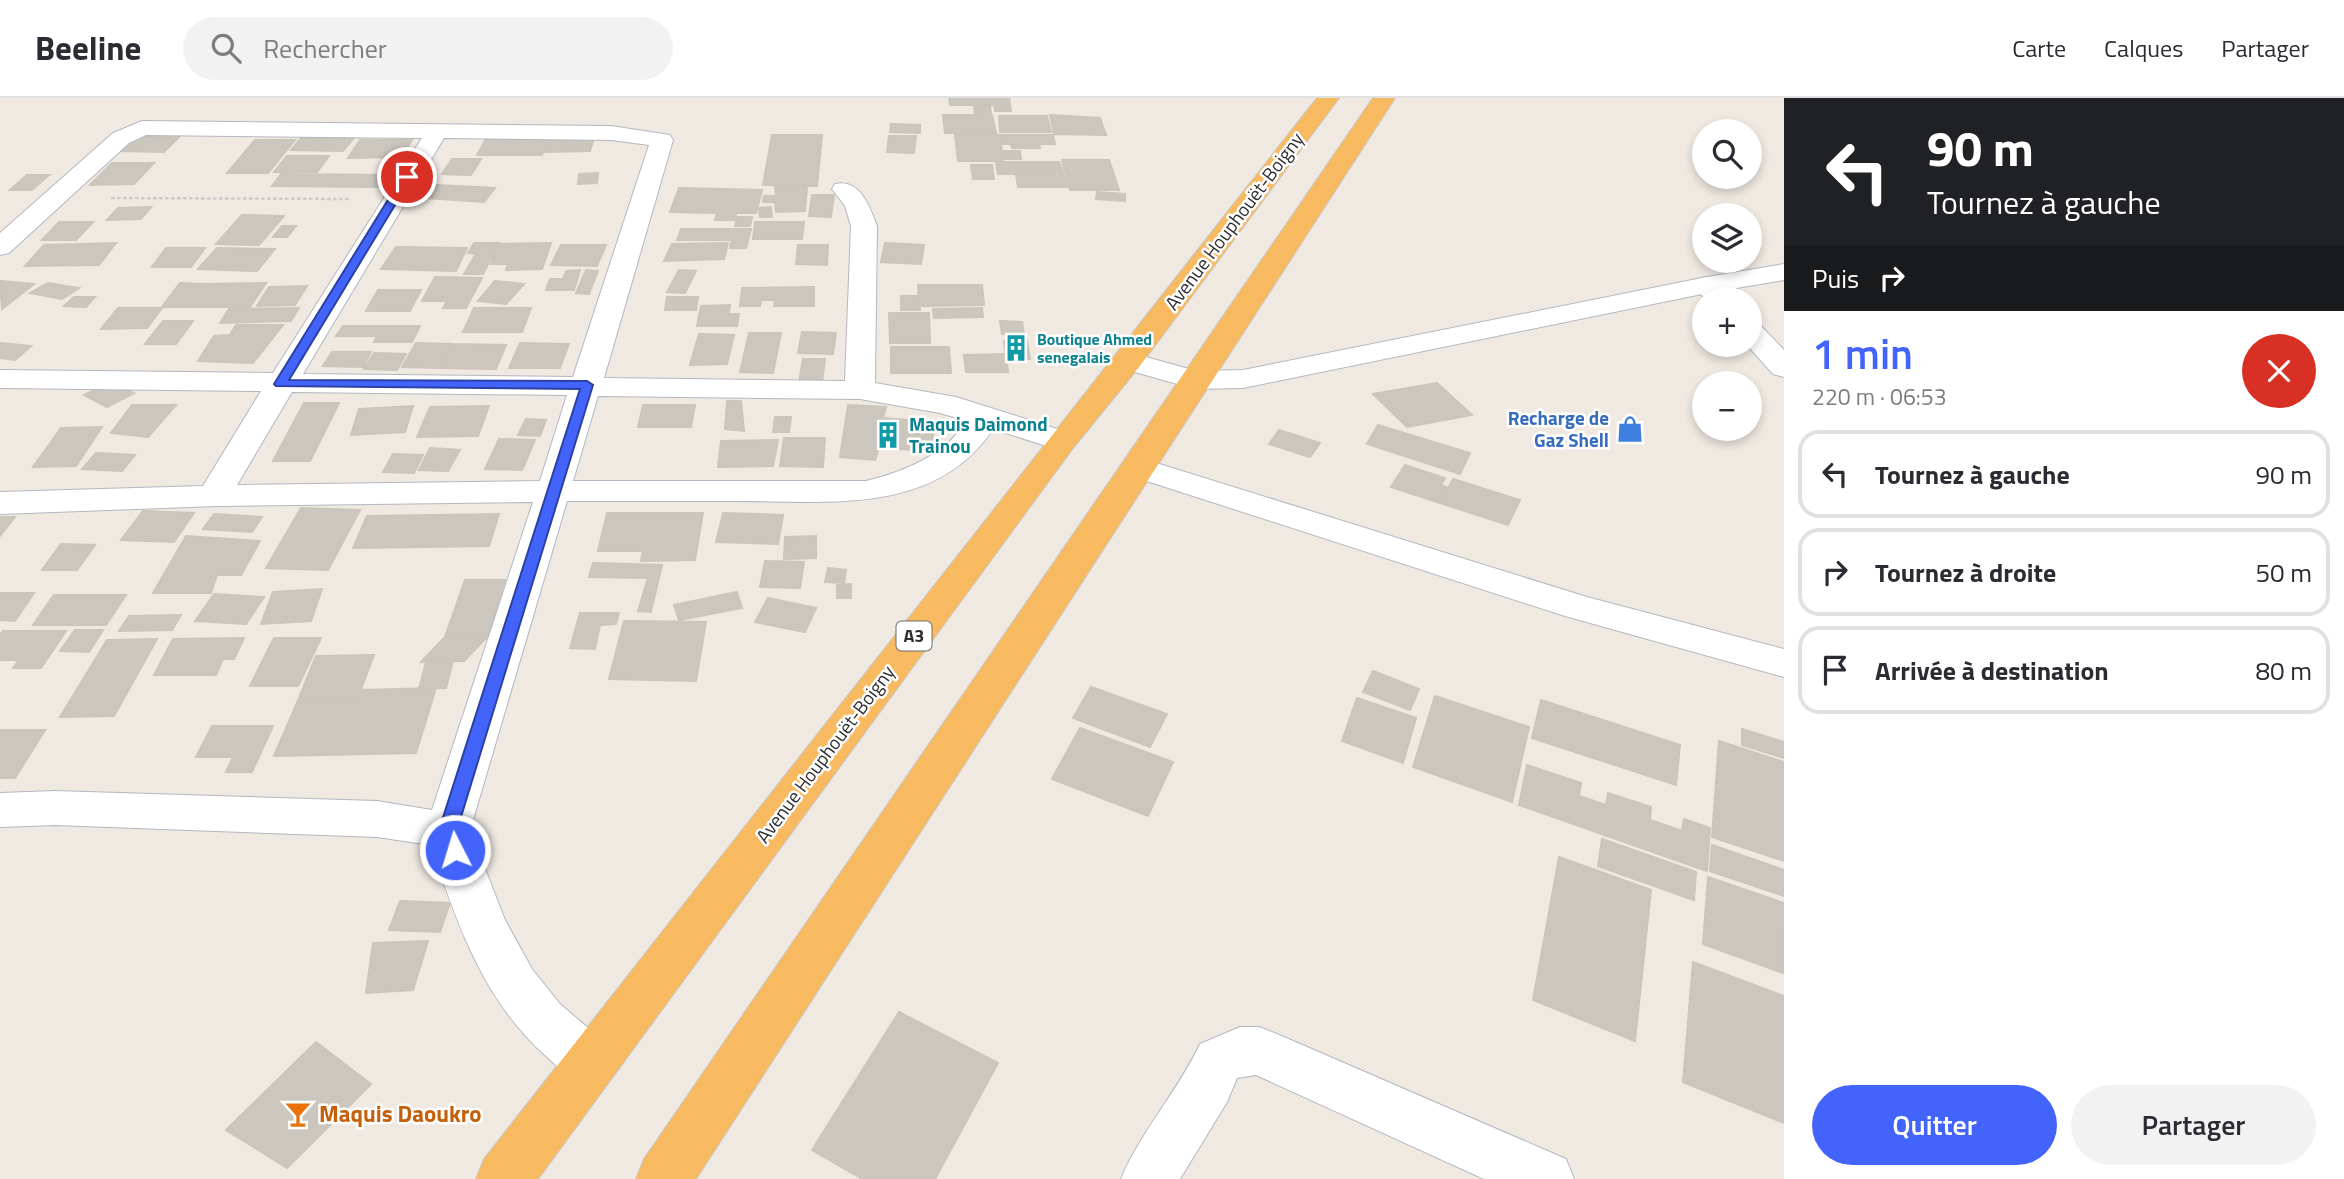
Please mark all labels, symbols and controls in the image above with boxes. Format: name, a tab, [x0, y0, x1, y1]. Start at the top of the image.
search box	[183, 17, 673, 80]
text: Beeline	[35, 23, 141, 73]
icon: search	[207, 29, 245, 67]
text: Rechercher	[263, 29, 387, 68]
text: Carte	[2012, 30, 2066, 66]
text: Calques	[2104, 30, 2183, 66]
text: Partager	[2221, 30, 2309, 66]
text: 90 m	[1927, 110, 2034, 185]
map controls	[1692, 119, 1762, 441]
button: search	[1692, 119, 1762, 189]
street label: Avenue Houphouët-Boigny	[1157, 126, 1310, 316]
icon: left	[1812, 126, 1903, 217]
pin	[377, 147, 437, 207]
icon: arrive	[388, 158, 426, 196]
text: Tournez à gauche	[1927, 178, 2161, 226]
button: layers	[1692, 203, 1762, 273]
text: Puis	[1812, 259, 1859, 298]
icon: right	[1873, 259, 1911, 297]
button: +	[1692, 287, 1762, 357]
text: 1 min	[1812, 321, 1913, 385]
place label: Boutique Ahmed senegalais	[1037, 327, 1152, 369]
building icon: Boutique Ahmed senegalais	[1001, 333, 1031, 363]
button: close	[2242, 334, 2316, 408]
button: −	[1692, 371, 1762, 441]
text: 220 m · 06:53	[1812, 379, 1947, 414]
place label: Recharge de Gaz Shell	[1508, 403, 1609, 454]
place label: Maquis Daimond Trainou	[909, 409, 1048, 460]
shop icon: Recharge de Gaz Shell	[1615, 414, 1645, 444]
building icon: Maquis Daimond Trainou	[873, 420, 903, 450]
icon: left	[1816, 455, 1854, 493]
text: Tournez à gauche	[1875, 455, 2070, 494]
text: 90 m	[2255, 455, 2312, 494]
icon: right	[1816, 553, 1854, 591]
text: Tournez à droite	[1875, 553, 2056, 592]
text: 50 m	[2255, 553, 2312, 592]
road number: A3	[897, 622, 932, 650]
icon: arrive	[1816, 651, 1854, 689]
text: Arrivée à destination	[1875, 651, 2109, 690]
text: 80 m	[2255, 651, 2312, 690]
street label: Avenue Houphouët-Boigny	[748, 659, 901, 849]
position arrow	[418, 813, 492, 887]
button: Quitter	[1812, 1085, 2057, 1165]
button: Partager	[2071, 1085, 2316, 1165]
place label: Maquis Daoukro	[319, 1096, 482, 1131]
bar icon: Maquis Daoukro	[283, 1099, 313, 1129]

